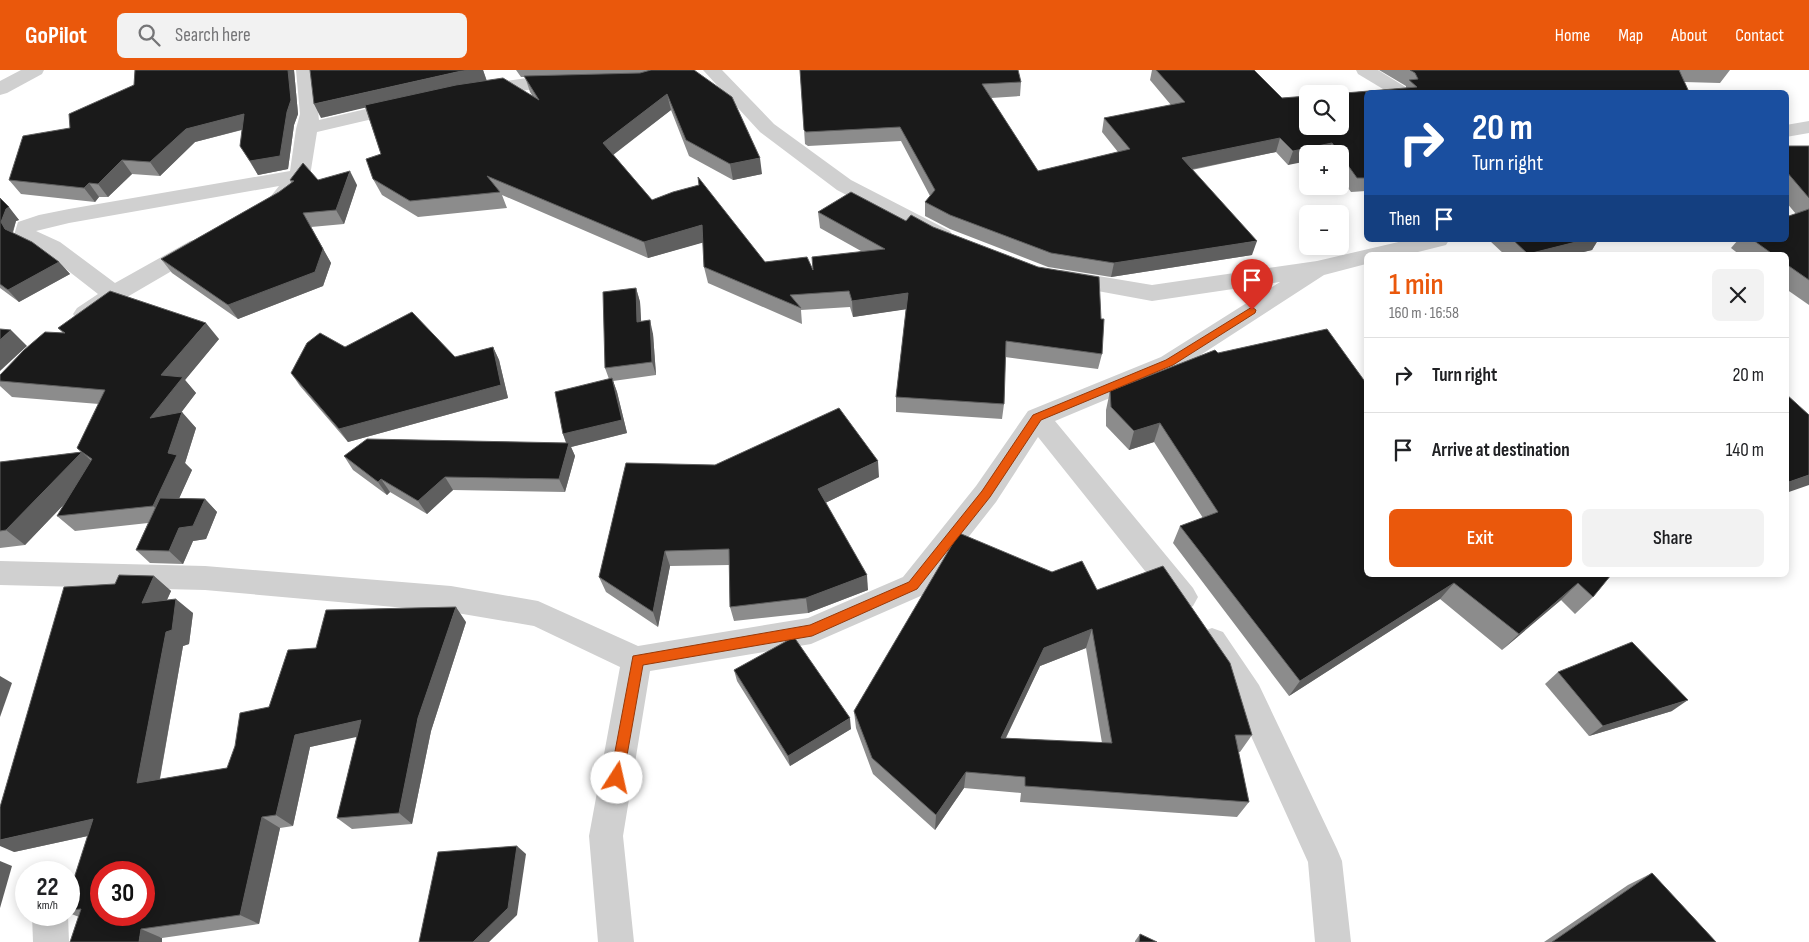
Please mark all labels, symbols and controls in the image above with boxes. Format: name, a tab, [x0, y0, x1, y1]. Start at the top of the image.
search box	[117, 13, 467, 58]
text: GoPilot	[25, 21, 87, 50]
icon: search	[135, 21, 163, 49]
text: Search here	[175, 24, 251, 47]
text: Home	[1555, 25, 1590, 46]
text: Map	[1618, 25, 1643, 46]
text: About	[1671, 25, 1707, 46]
text: Contact	[1735, 25, 1784, 46]
map controls	[1299, 85, 1349, 255]
button: search	[1299, 85, 1349, 135]
text: 20 m	[1472, 107, 1533, 150]
icon: right	[1389, 110, 1454, 175]
button: +	[1299, 145, 1349, 195]
text: Turn right	[1472, 150, 1543, 177]
button: −	[1299, 205, 1349, 255]
icon: arrive	[1430, 205, 1458, 233]
text: Then	[1389, 208, 1420, 231]
pin	[1231, 259, 1273, 310]
icon: arrive	[1238, 266, 1266, 294]
text: 1 min	[1389, 267, 1444, 303]
button: close	[1712, 269, 1764, 321]
text: 160 m · 16:58	[1389, 304, 1459, 323]
icon: right	[1389, 361, 1417, 389]
text: Turn right	[1432, 364, 1497, 387]
text: 20 m	[1732, 364, 1764, 387]
icon: arrive	[1389, 436, 1417, 464]
text: Arrive at destination	[1432, 439, 1570, 462]
text: 140 m	[1726, 439, 1764, 462]
button: Exit	[1389, 509, 1572, 567]
button: Share	[1582, 509, 1764, 567]
position arrow	[590, 751, 642, 803]
speed limit sign: 30	[90, 861, 155, 926]
text: 22	[37, 872, 58, 903]
text: km/h	[37, 898, 58, 913]

